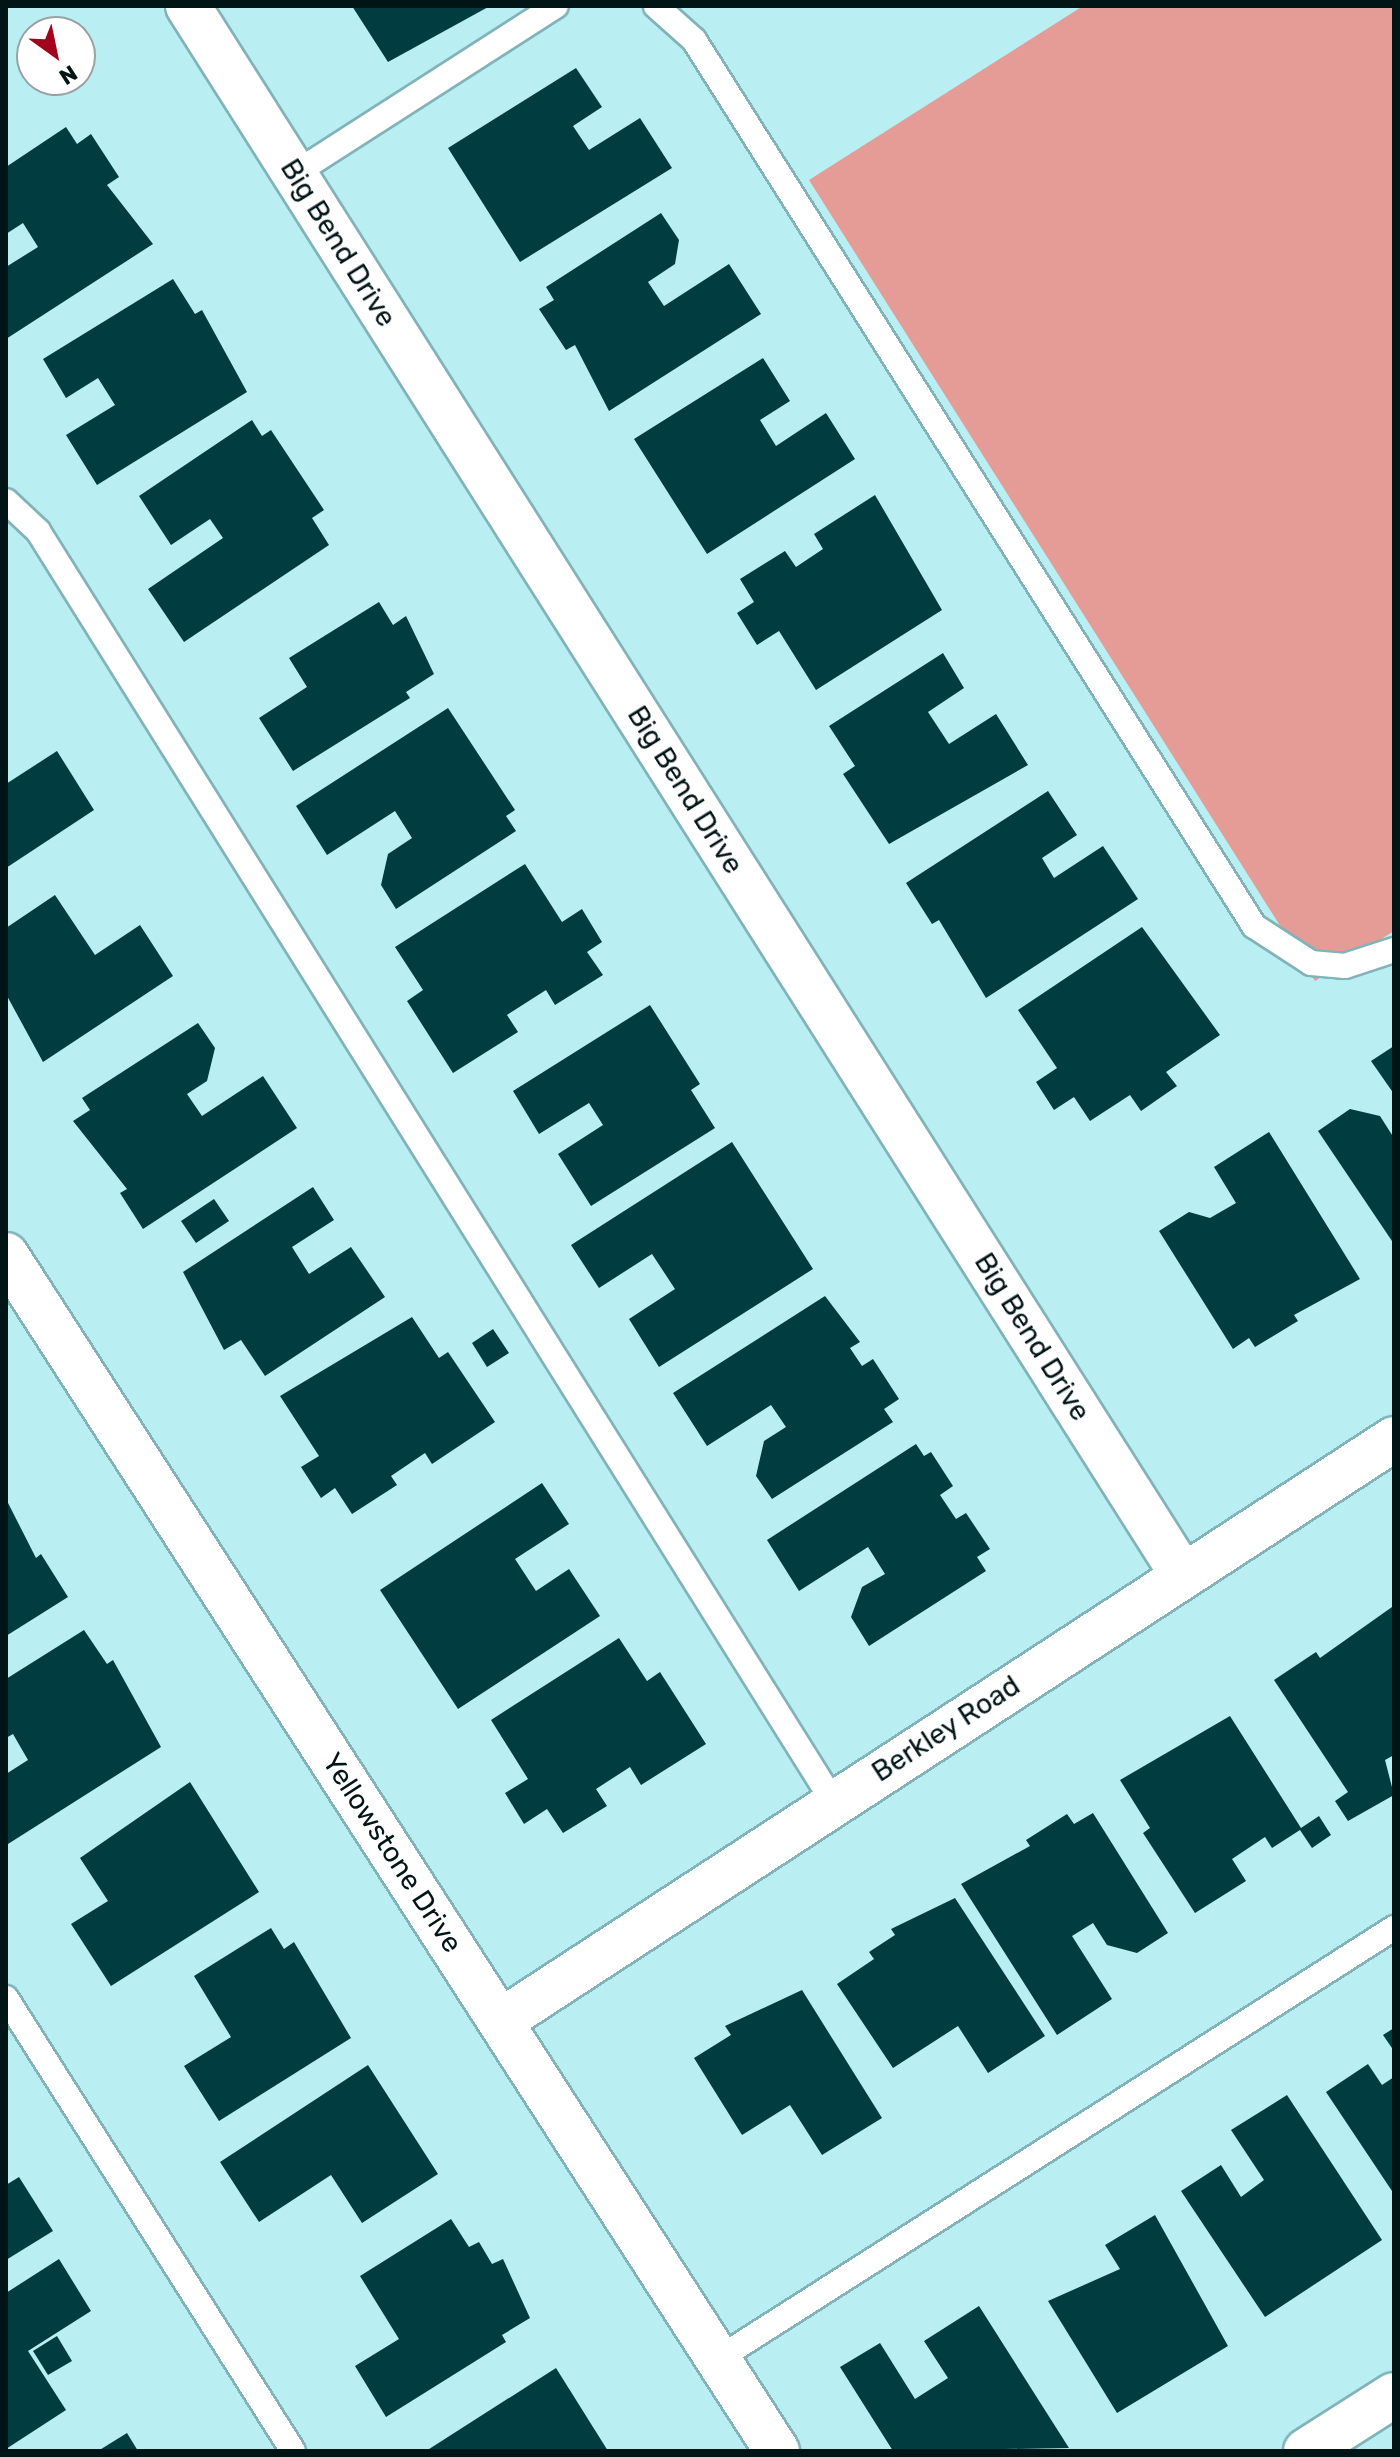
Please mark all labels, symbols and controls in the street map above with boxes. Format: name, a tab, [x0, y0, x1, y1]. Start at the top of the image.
north arrow	[16, 16, 96, 96]
text: N	[54, 59, 82, 90]
street label: Big Bend Drive	[273, 153, 403, 333]
street label: Big Bend Drive	[620, 700, 750, 880]
street label: Big Bend Drive	[967, 1247, 1097, 1427]
street label: Berkley Road	[866, 1669, 1026, 1789]
street label: Yellowstone Drive	[315, 1747, 469, 1959]

